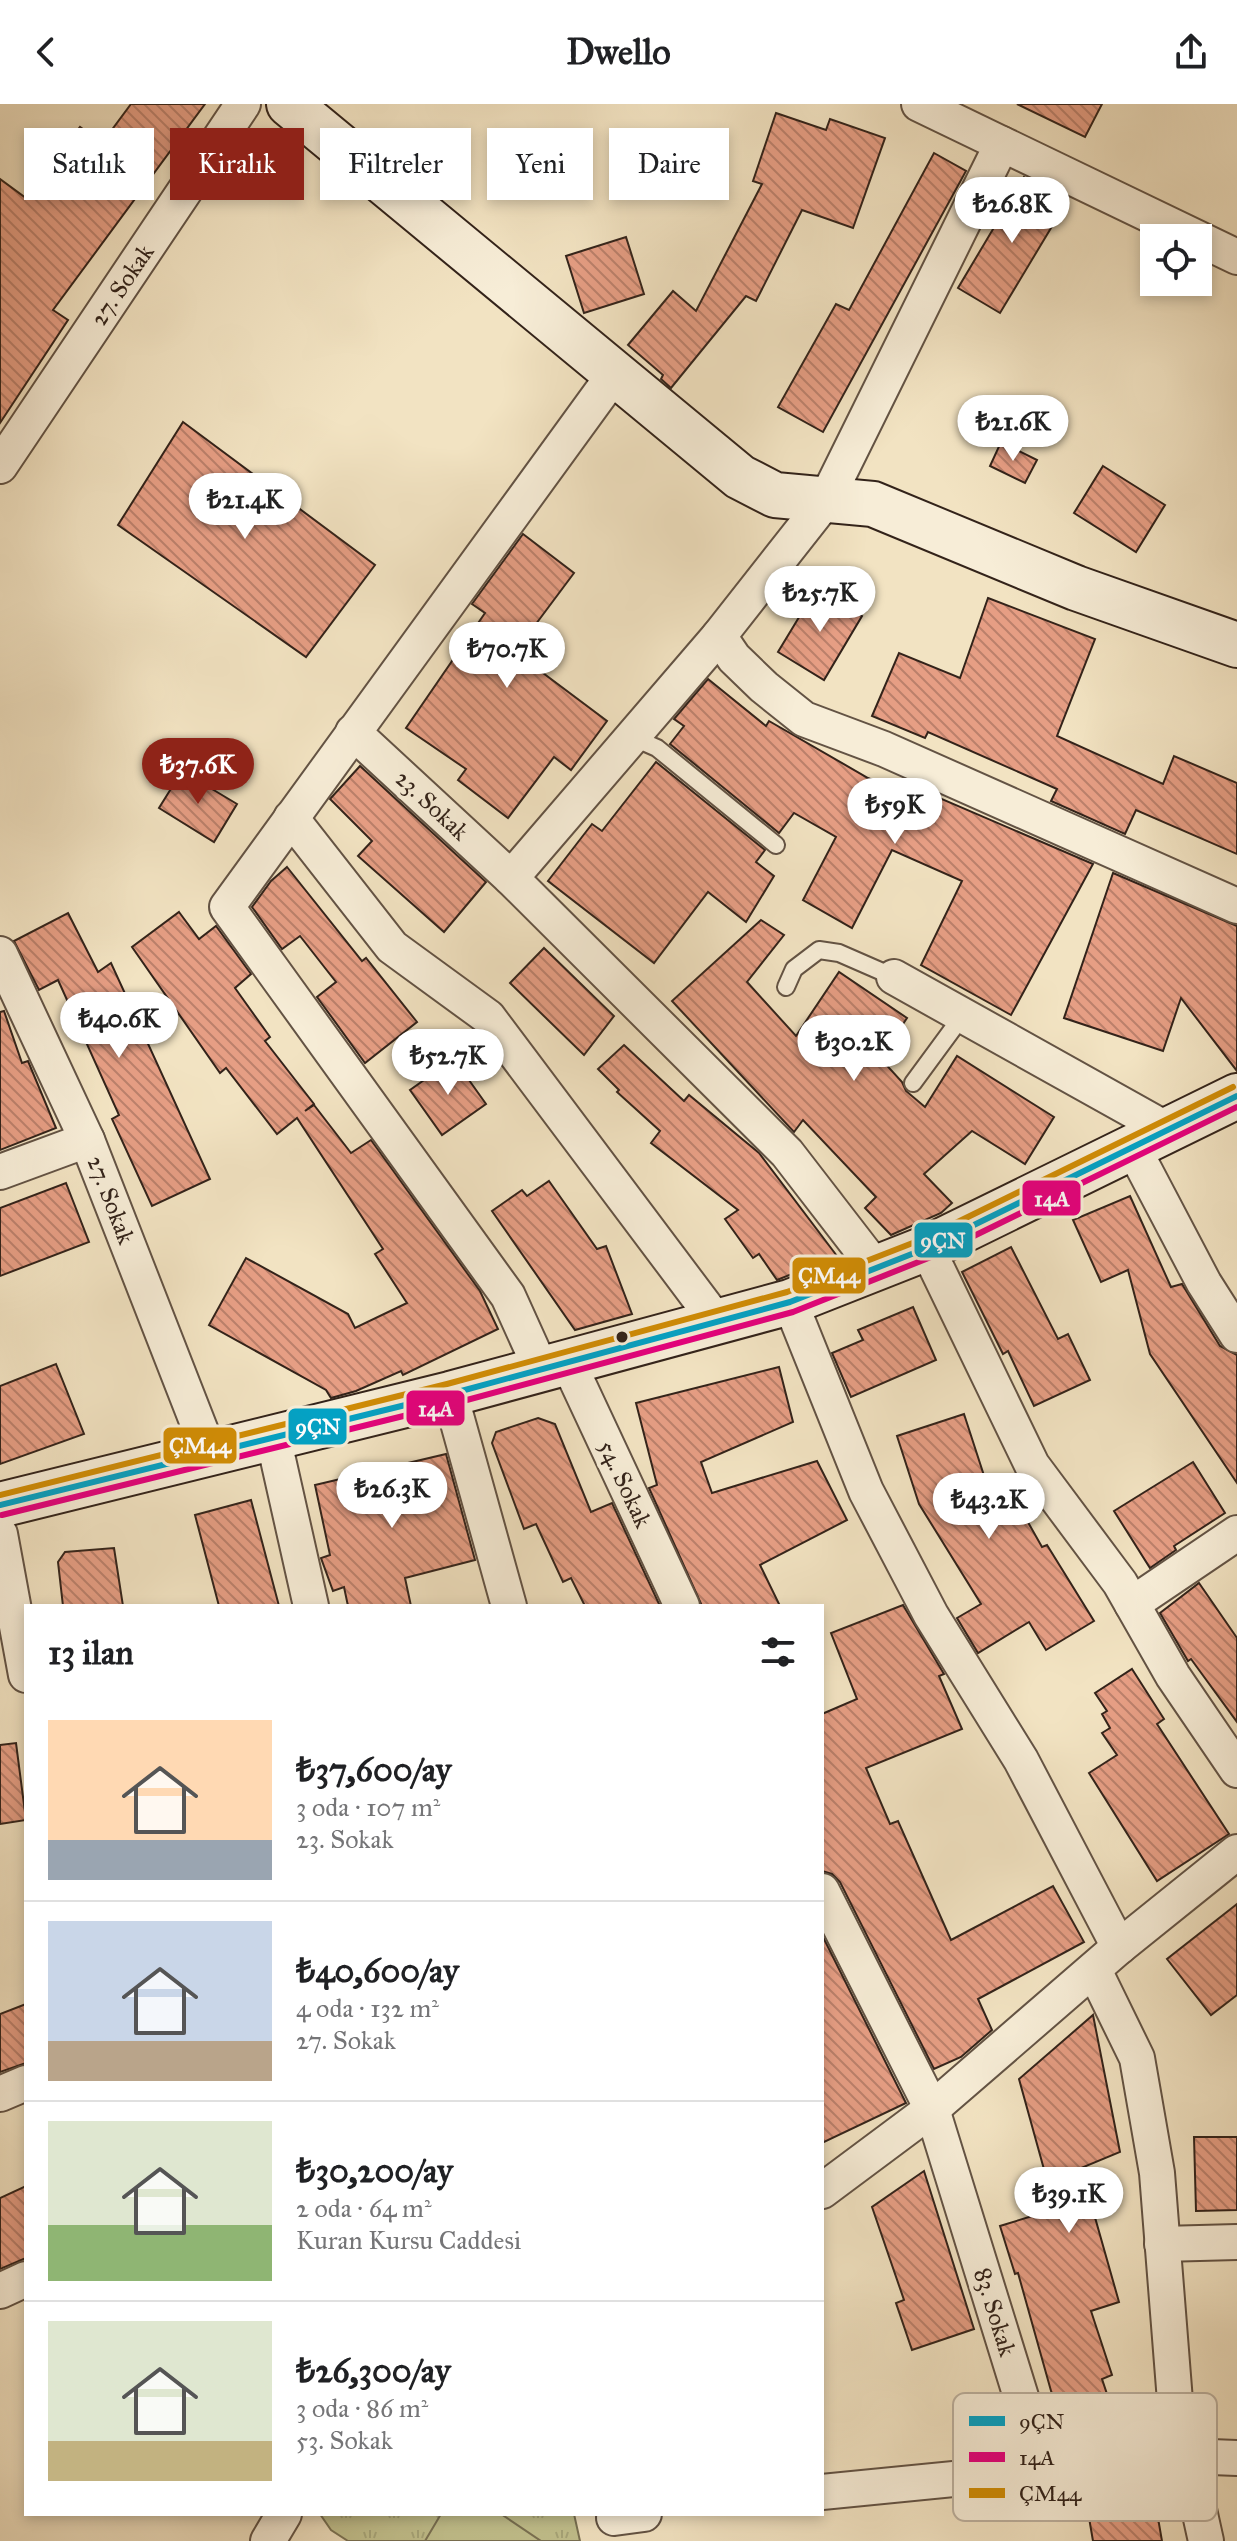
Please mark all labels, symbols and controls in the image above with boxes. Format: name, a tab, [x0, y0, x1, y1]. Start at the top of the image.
icon: back	[24, 30, 68, 74]
text: Dwello	[566, 30, 671, 74]
icon: share	[1169, 30, 1213, 74]
chip: Satılık	[24, 128, 154, 200]
chip: Kiralık	[170, 128, 304, 200]
chip: Filtreler	[320, 128, 471, 200]
chip: Yeni	[487, 128, 593, 200]
chip: Daire	[609, 128, 729, 200]
pin: ₺26.8K	[947, 177, 1077, 245]
text: ₺26.8K	[973, 187, 1051, 219]
map controls	[1140, 224, 1212, 296]
button: locate	[1140, 224, 1212, 296]
street label: 27. Sokak	[84, 238, 161, 332]
pin: ₺21.6K	[948, 395, 1078, 463]
text: ₺21.6K	[975, 405, 1051, 437]
pin: ₺21.4K	[180, 473, 310, 541]
text: ₺21.4K	[207, 483, 283, 515]
pin: ₺25.7K	[755, 566, 885, 634]
text: ₺25.7K	[782, 576, 858, 608]
pin: ₺70.7K	[442, 622, 572, 690]
text: ₺70.7K	[467, 632, 547, 664]
pin: ₺37.6K	[133, 738, 263, 806]
text: ₺37.6K	[160, 748, 236, 780]
street label: 23. Sokak	[389, 763, 476, 847]
pin: ₺59K	[848, 778, 942, 846]
text: ₺59K	[865, 788, 925, 820]
pin: ₺40.6K	[54, 992, 184, 1060]
text: ₺40.6K	[78, 1002, 160, 1034]
pin: ₺30.2K	[789, 1015, 919, 1083]
text: ₺30.2K	[815, 1025, 893, 1057]
pin: ₺52.7K	[383, 1029, 513, 1097]
text: ₺52.7K	[410, 1039, 486, 1071]
street label: 27. Sokak	[80, 1152, 142, 1249]
line badge: 14A	[1021, 1179, 1082, 1217]
text: 14A	[1034, 1185, 1070, 1212]
line badge: 9ÇN	[913, 1221, 974, 1259]
text: 9ÇN	[920, 1227, 966, 1254]
line badge: ÇM44	[791, 1256, 867, 1295]
text: ÇM44	[798, 1262, 862, 1289]
unlabelled marker	[614, 1329, 630, 1345]
line badge: 14A	[405, 1389, 466, 1427]
text: 14A	[418, 1395, 454, 1422]
line badge: 9ÇN	[287, 1407, 348, 1446]
text: 9ÇN	[295, 1413, 341, 1440]
line badge: ÇM44	[162, 1426, 238, 1465]
text: ÇM44	[169, 1432, 233, 1459]
street label: 54. Sokak	[592, 1436, 659, 1533]
pin: ₺26.3K	[327, 1462, 457, 1530]
text: ₺26.3K	[354, 1472, 430, 1504]
pin: ₺43.2K	[924, 1473, 1054, 1541]
text: ₺43.2K	[951, 1483, 1027, 1515]
icon: filters	[756, 1630, 800, 1674]
text: 13 ilan	[48, 1632, 134, 1673]
text: ₺37,600/ay	[296, 1749, 452, 1790]
icon: home	[112, 1752, 208, 1848]
text: 3 oda · 107 m²	[296, 1791, 440, 1823]
text: 23. Sokak	[296, 1823, 393, 1855]
text: ₺40,600/ay	[296, 1950, 459, 1991]
icon: home	[112, 1953, 208, 2049]
text: 4 oda · 132 m²	[296, 1992, 439, 2024]
text: 27. Sokak	[296, 2024, 396, 2056]
text: ₺30,200/ay	[296, 2150, 453, 2191]
icon: home	[112, 2153, 208, 2249]
pin: ₺39.1K	[1004, 2167, 1134, 2235]
text: ₺39.1K	[1032, 2177, 1106, 2209]
text: 2 oda · 64 m²	[296, 2192, 431, 2224]
text: Kuran Kursu Caddesi	[296, 2224, 521, 2256]
street label: 83. Sokak	[967, 2264, 1023, 2361]
text: ₺26,300/ay	[296, 2350, 451, 2391]
icon: home	[112, 2353, 208, 2449]
text: 3 oda · 86 m²	[296, 2392, 428, 2424]
legend	[953, 2393, 1217, 2521]
text: 9ÇN	[1019, 2408, 1065, 2435]
text: 53. Sokak	[296, 2424, 393, 2456]
text: 14A	[1019, 2444, 1055, 2471]
text: ÇM44	[1019, 2480, 1082, 2507]

